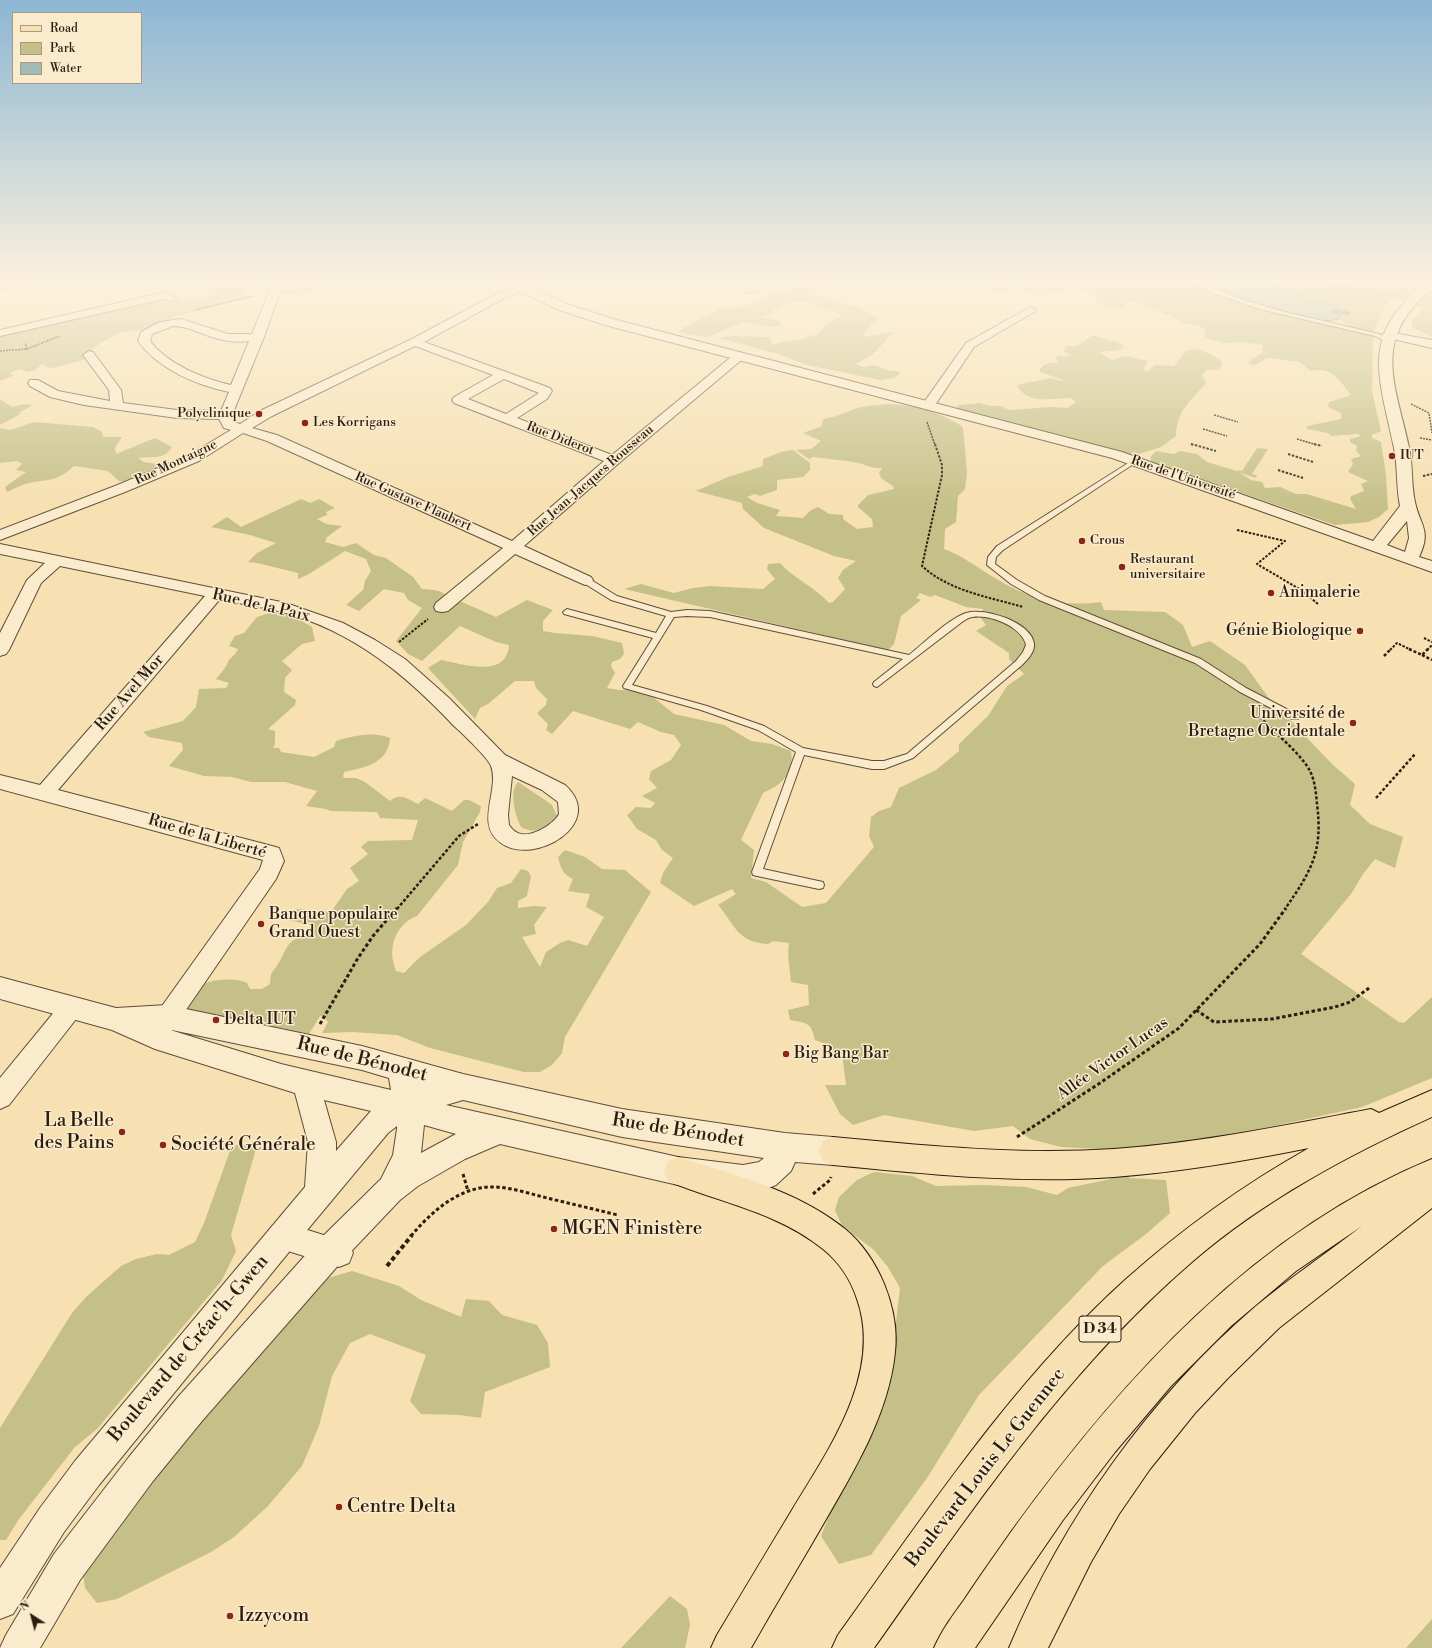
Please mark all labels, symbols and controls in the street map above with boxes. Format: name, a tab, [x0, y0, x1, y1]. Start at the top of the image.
legend	[12, 12, 142, 84]
text: Road	[50, 21, 78, 36]
text: Park	[50, 41, 75, 56]
text: Water	[50, 61, 82, 76]
place label: Polyclinique	[177, 406, 251, 422]
marker: Polyclinique	[254, 409, 264, 419]
place label: Les Korrigans	[313, 415, 396, 431]
marker: Les Korrigans	[300, 418, 310, 428]
street label: Rue Diderot	[524, 419, 596, 459]
street label: Rue Jean-Jacques Rousseau	[525, 422, 657, 540]
street label: Rue Montaigne	[132, 437, 220, 489]
place label: IUT	[1400, 448, 1424, 464]
marker: IUT	[1387, 451, 1397, 461]
street label: Rue de l'Université	[1129, 453, 1237, 503]
street label: Rue Gustave Flaubert	[352, 469, 474, 535]
place label: Crous	[1090, 533, 1125, 549]
marker: Crous	[1077, 536, 1087, 546]
place label: Restaurant universitaire	[1130, 552, 1205, 583]
marker: Restaurant universitaire	[1117, 562, 1127, 572]
place label: Animalerie	[1279, 583, 1360, 603]
street label: Rue de la Paix	[210, 585, 312, 627]
marker: Animalerie	[1266, 588, 1276, 598]
place label: Génie Biologique	[1226, 621, 1352, 641]
marker: Génie Biologique	[1355, 626, 1365, 636]
street label: Rue Avel Mor	[91, 651, 169, 735]
place label: Université de Bretagne Occidentale	[1188, 704, 1345, 742]
marker: Université de Bretagne Occidentale	[1348, 718, 1358, 728]
street label: Rue de la Liberté	[146, 811, 268, 863]
place label: Banque populaire Grand Ouest	[269, 905, 398, 943]
marker: Banque populaire Grand Ouest	[256, 919, 266, 929]
place label: Delta IUT	[224, 1010, 296, 1030]
street label: Allée Victor Lucas	[1054, 1013, 1172, 1105]
marker: Delta IUT	[211, 1015, 221, 1025]
street label: Rue de Bénodet	[294, 1033, 430, 1087]
place label: Big Bang Bar	[794, 1044, 889, 1064]
marker: Big Bang Bar	[781, 1049, 791, 1059]
street label: Rue de Bénodet	[610, 1109, 746, 1153]
place label: La Belle des Pains	[34, 1110, 114, 1154]
marker: La Belle des Pains	[117, 1127, 127, 1137]
place label: Société Générale	[171, 1134, 316, 1156]
marker: Société Générale	[158, 1140, 168, 1150]
place label: MGEN Finistère	[562, 1218, 702, 1240]
marker: MGEN Finistère	[549, 1224, 559, 1234]
street label: Boulevard de Créac'h-Gwen	[104, 1251, 274, 1447]
road number: D 34	[1079, 1316, 1121, 1342]
street label: Boulevard Louis Le Guennec	[901, 1364, 1071, 1572]
place label: Centre Delta	[347, 1496, 456, 1518]
marker: Centre Delta	[334, 1502, 344, 1512]
north arrow	[12, 1596, 52, 1636]
text: N	[17, 1598, 33, 1615]
place label: Izzycom	[238, 1605, 309, 1627]
marker: Izzycom	[225, 1611, 235, 1621]

